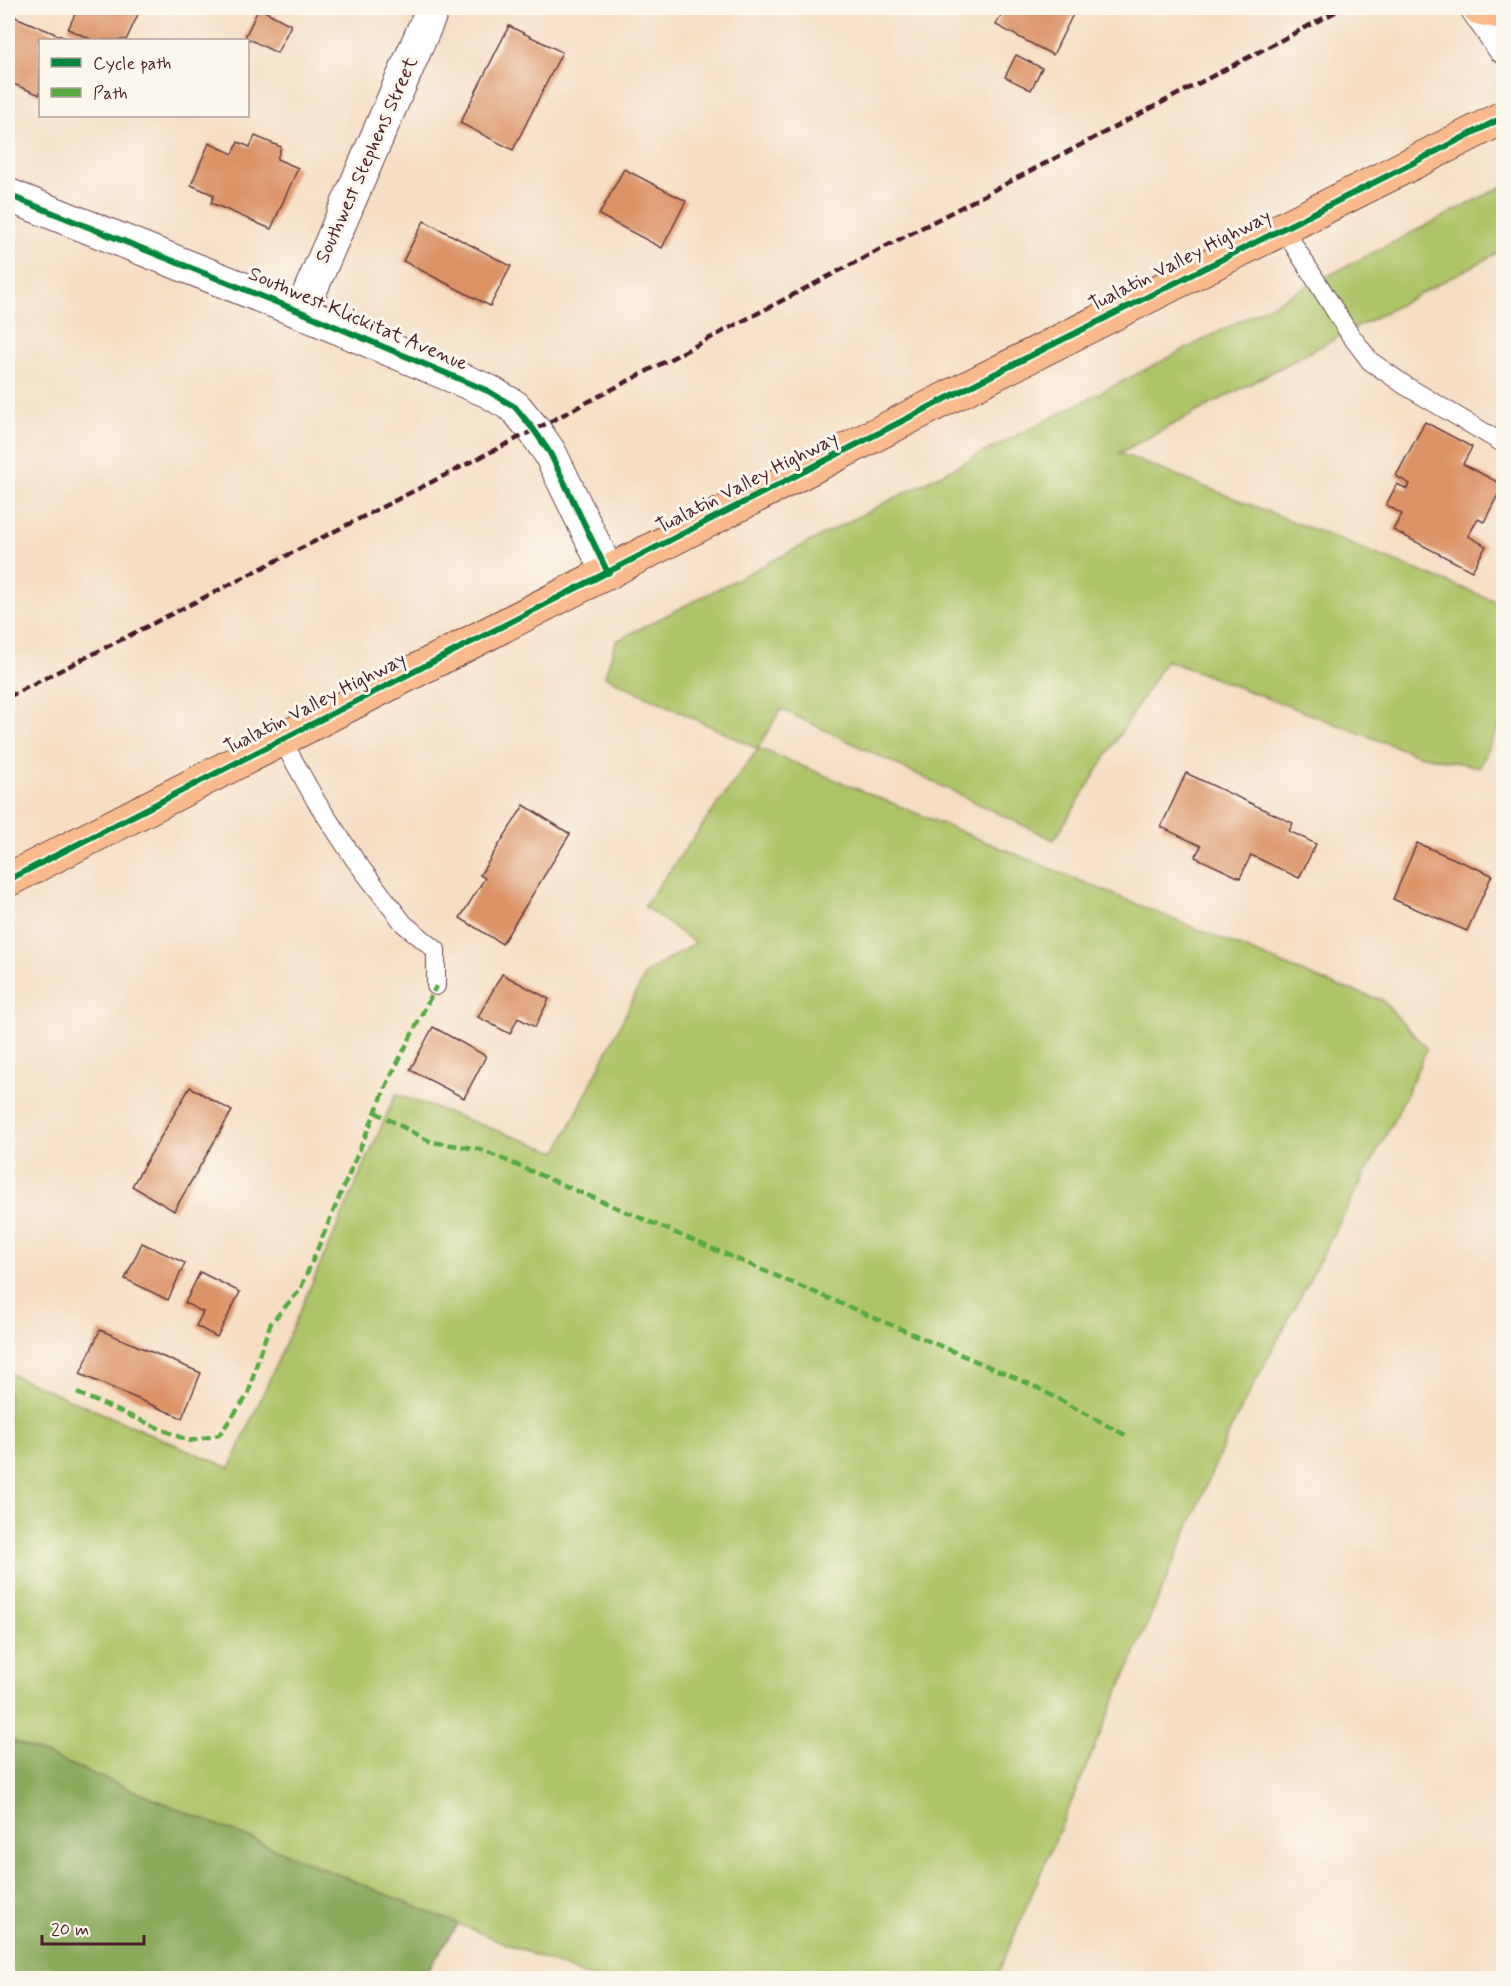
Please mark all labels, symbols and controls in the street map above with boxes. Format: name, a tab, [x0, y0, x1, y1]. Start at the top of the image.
legend	[39, 39, 249, 117]
text: Cycle path	[93, 52, 171, 76]
street label: Southwest Stephens Street	[309, 52, 425, 268]
text: Path	[93, 82, 128, 106]
street label: Tualatin Valley Highway	[1084, 203, 1276, 319]
street label: Southwest Klickitat Avenue	[244, 260, 472, 378]
street label: Tualatin Valley Highway	[651, 425, 843, 541]
street label: Tualatin Valley Highway	[219, 646, 411, 762]
scale bar	[42, 1908, 144, 1946]
text: 20 m	[51, 1918, 89, 1942]

